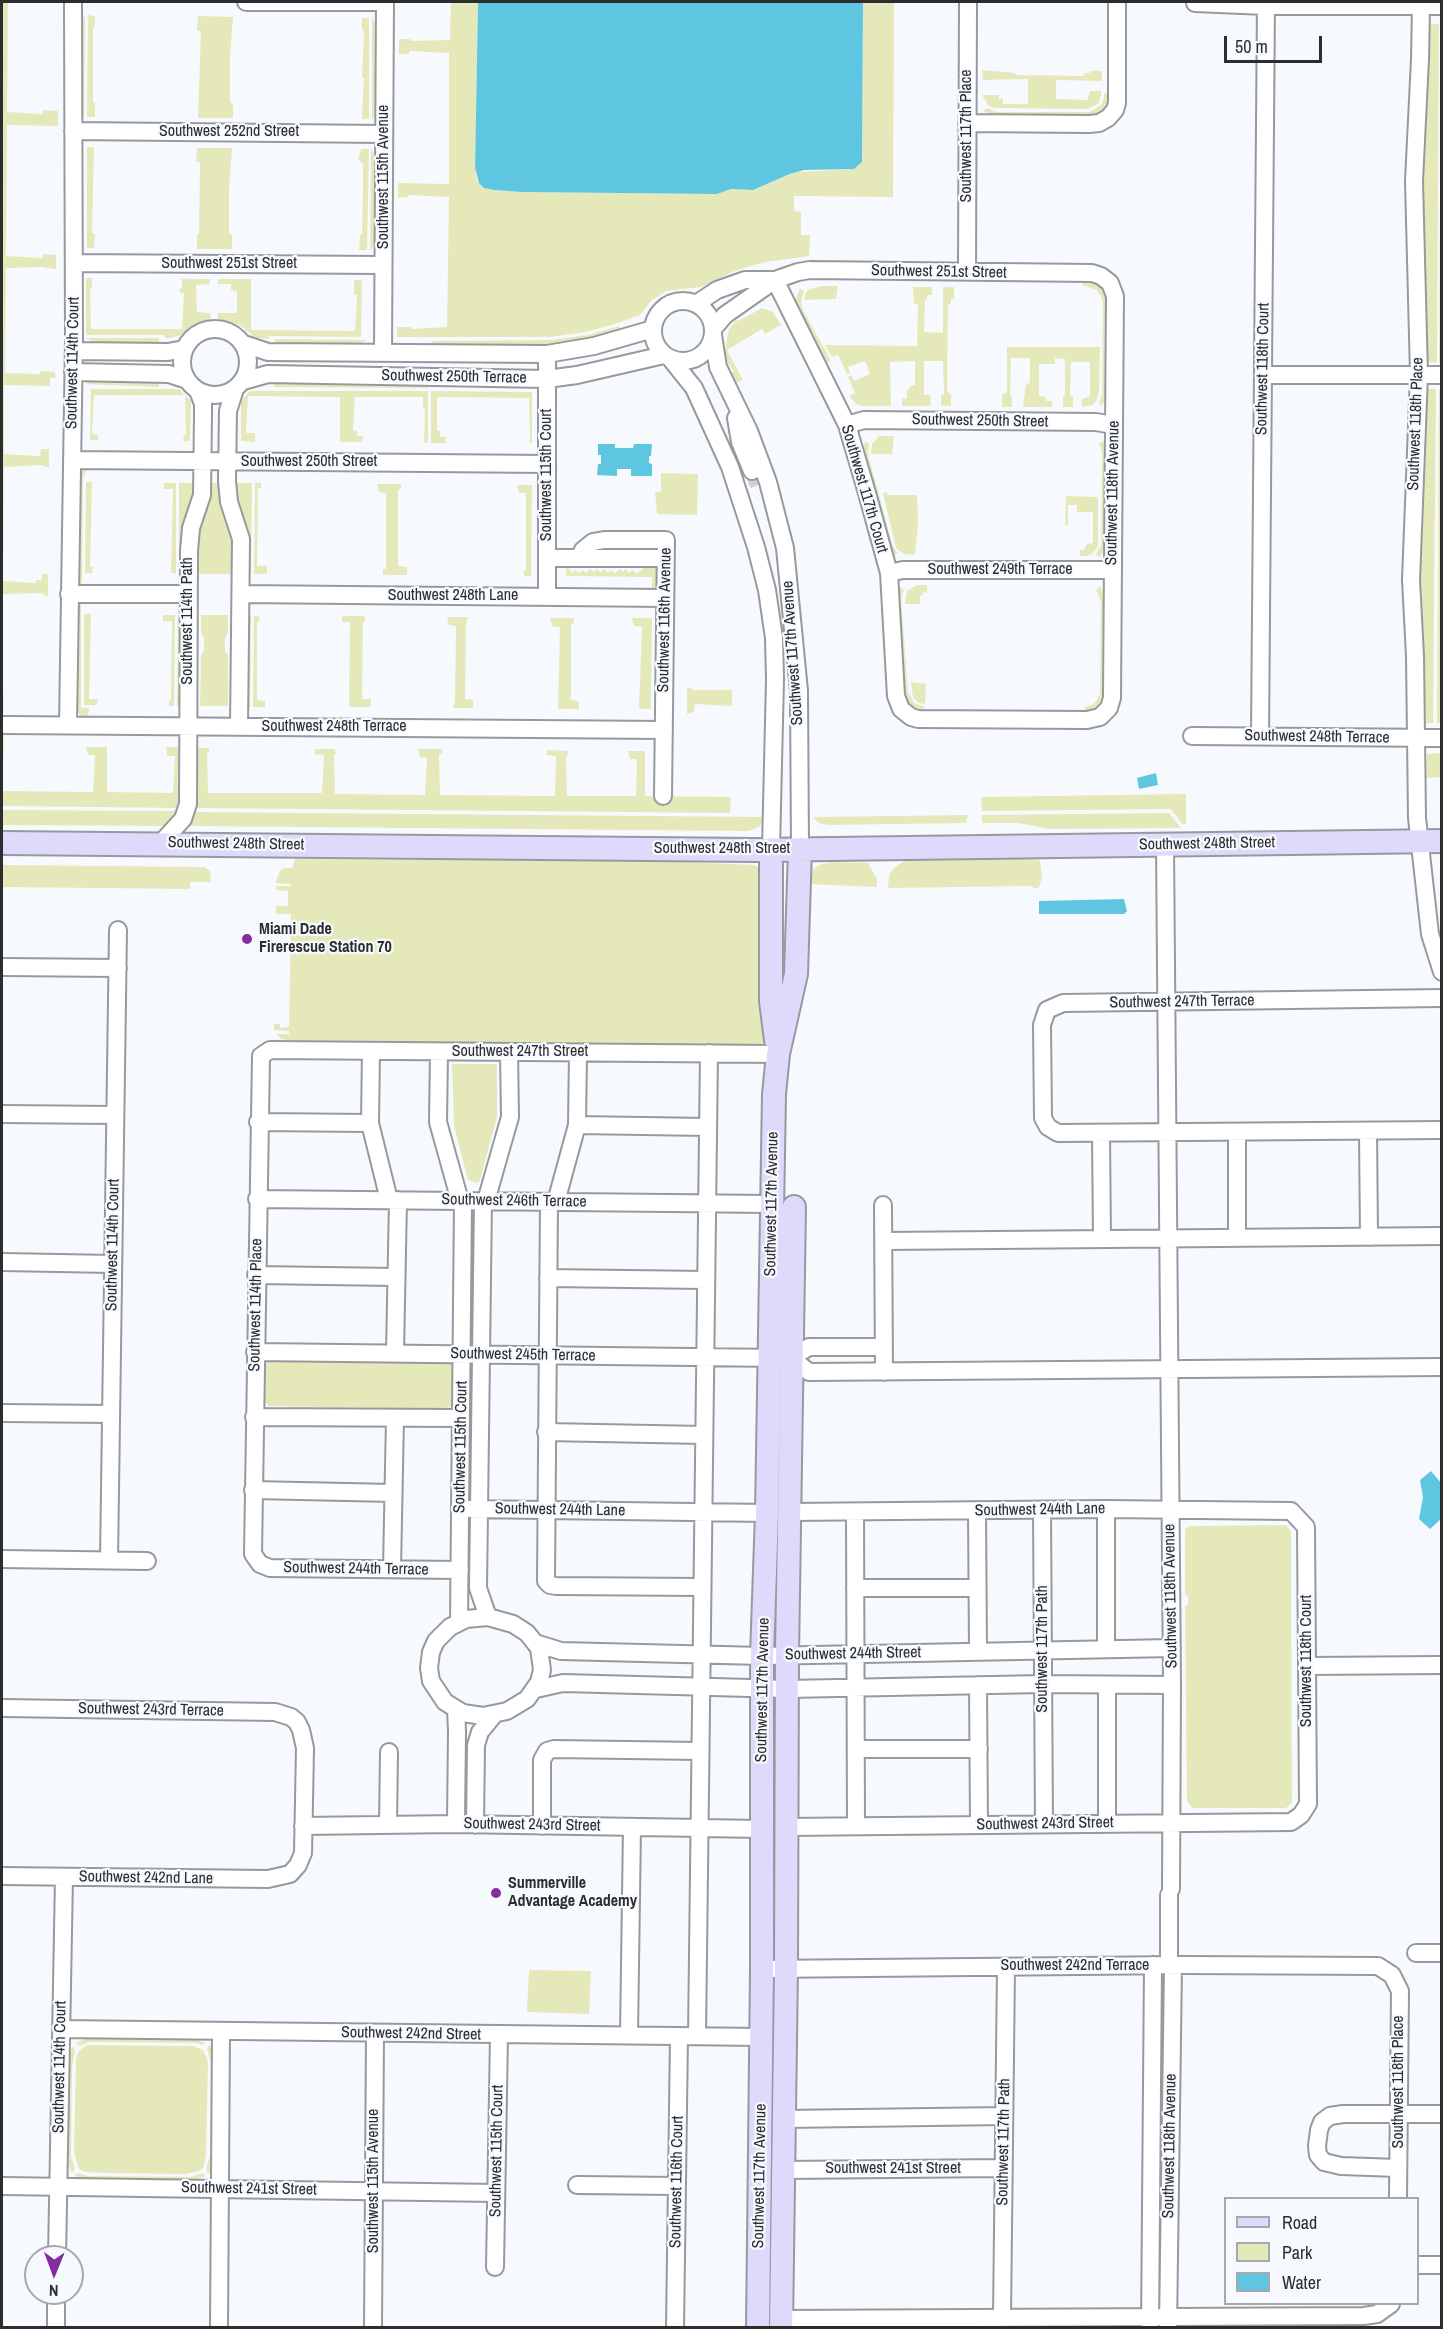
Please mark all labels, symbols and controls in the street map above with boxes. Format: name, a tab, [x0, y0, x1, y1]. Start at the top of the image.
scale bar	[1227, 24, 1324, 62]
text: 50 m	[1235, 34, 1268, 59]
street label: Southwest 117th Place	[957, 69, 977, 203]
street label: Southwest 115th Avenue	[374, 105, 394, 249]
street label: Southwest 252nd Street	[159, 122, 299, 142]
street label: Southwest 251st Street	[161, 254, 297, 274]
street label: Southwest 251st Street	[871, 261, 1007, 283]
street label: Southwest 114th Court	[62, 297, 84, 429]
street label: Southwest 118th Court	[1252, 303, 1274, 435]
street label: Southwest 118th Place	[1404, 357, 1428, 491]
street label: Southwest 250th Terrace	[381, 366, 527, 388]
street label: Southwest 115th Court	[537, 409, 557, 541]
street label: Southwest 250th Street	[912, 410, 1048, 432]
street label: Southwest 118th Avenue	[1102, 420, 1124, 566]
street label: Southwest 117th Court	[837, 423, 891, 555]
street label: Southwest 250th Street	[241, 452, 377, 472]
street label: Southwest 116th Avenue	[654, 547, 676, 693]
street label: Southwest 114th Path	[178, 557, 198, 685]
street label: Southwest 249th Terrace	[927, 560, 1073, 580]
street label: Southwest 117th Avenue	[778, 580, 808, 726]
street label: Southwest 248th Lane	[388, 586, 518, 606]
street label: Southwest 248th Terrace	[261, 717, 407, 737]
street label: Southwest 248th Terrace	[1244, 726, 1390, 748]
street label: Southwest 248th Street	[168, 833, 304, 855]
street label: Southwest 248th Street	[1139, 833, 1275, 855]
street label: Southwest 248th Street	[654, 839, 790, 859]
place label: Miami Dade Firerescue Station 70	[259, 920, 392, 958]
marker: Miami Dade Firerescue Station 70	[240, 932, 254, 946]
street label: Southwest 247th Terrace	[1109, 991, 1255, 1013]
street label: Southwest 247th Street	[452, 1042, 588, 1062]
street label: Southwest 117th Avenue	[761, 1131, 783, 1277]
street label: Southwest 114th Court	[102, 1179, 124, 1311]
street label: Southwest 246th Terrace	[441, 1190, 587, 1212]
street label: Southwest 114th Place	[245, 1238, 267, 1372]
street label: Southwest 245th Terrace	[450, 1344, 596, 1366]
street label: Southwest 115th Court	[450, 1381, 472, 1513]
street label: Southwest 244th Lane	[495, 1499, 625, 1521]
street label: Southwest 244th Lane	[975, 1499, 1105, 1521]
street label: Southwest 118th Avenue	[1160, 1523, 1182, 1669]
street label: Southwest 244th Terrace	[283, 1558, 429, 1580]
street label: Southwest 117th Path	[1033, 1585, 1053, 1713]
street label: Southwest 118th Court	[1297, 1595, 1317, 1727]
street label: Southwest 117th Avenue	[752, 1617, 774, 1763]
street label: Southwest 244th Street	[785, 1643, 921, 1665]
street label: Southwest 243rd Terrace	[78, 1699, 224, 1721]
street label: Southwest 243rd Street	[976, 1813, 1114, 1835]
street label: Southwest 243rd Street	[463, 1814, 601, 1836]
street label: Southwest 242nd Lane	[79, 1867, 213, 1889]
place label: Summerville Advantage Academy	[508, 1874, 637, 1912]
marker: Summerville Advantage Academy	[489, 1886, 503, 1900]
street label: Southwest 242nd Terrace	[1001, 1956, 1149, 1976]
street label: Southwest 114th Court	[49, 2001, 71, 2133]
street label: Southwest 118th Place	[1389, 2015, 1409, 2149]
street label: Southwest 242nd Street	[341, 2023, 481, 2045]
street label: Southwest 118th Avenue	[1159, 2073, 1181, 2219]
street label: Southwest 117th Path	[993, 2078, 1015, 2206]
street label: Southwest 115th Court	[486, 2085, 508, 2217]
street label: Southwest 117th Avenue	[749, 2103, 771, 2249]
street label: Southwest 115th Avenue	[364, 2109, 384, 2253]
street label: Southwest 116th Court	[666, 2116, 688, 2248]
street label: Southwest 241st Street	[825, 2159, 961, 2179]
street label: Southwest 241st Street	[181, 2178, 317, 2200]
legend	[1224, 2197, 1419, 2305]
text: Road	[1282, 2210, 1317, 2235]
text: Park	[1282, 2240, 1312, 2265]
north arrow	[24, 2245, 84, 2305]
text: Water	[1282, 2270, 1321, 2295]
text: N	[49, 2280, 59, 2302]

